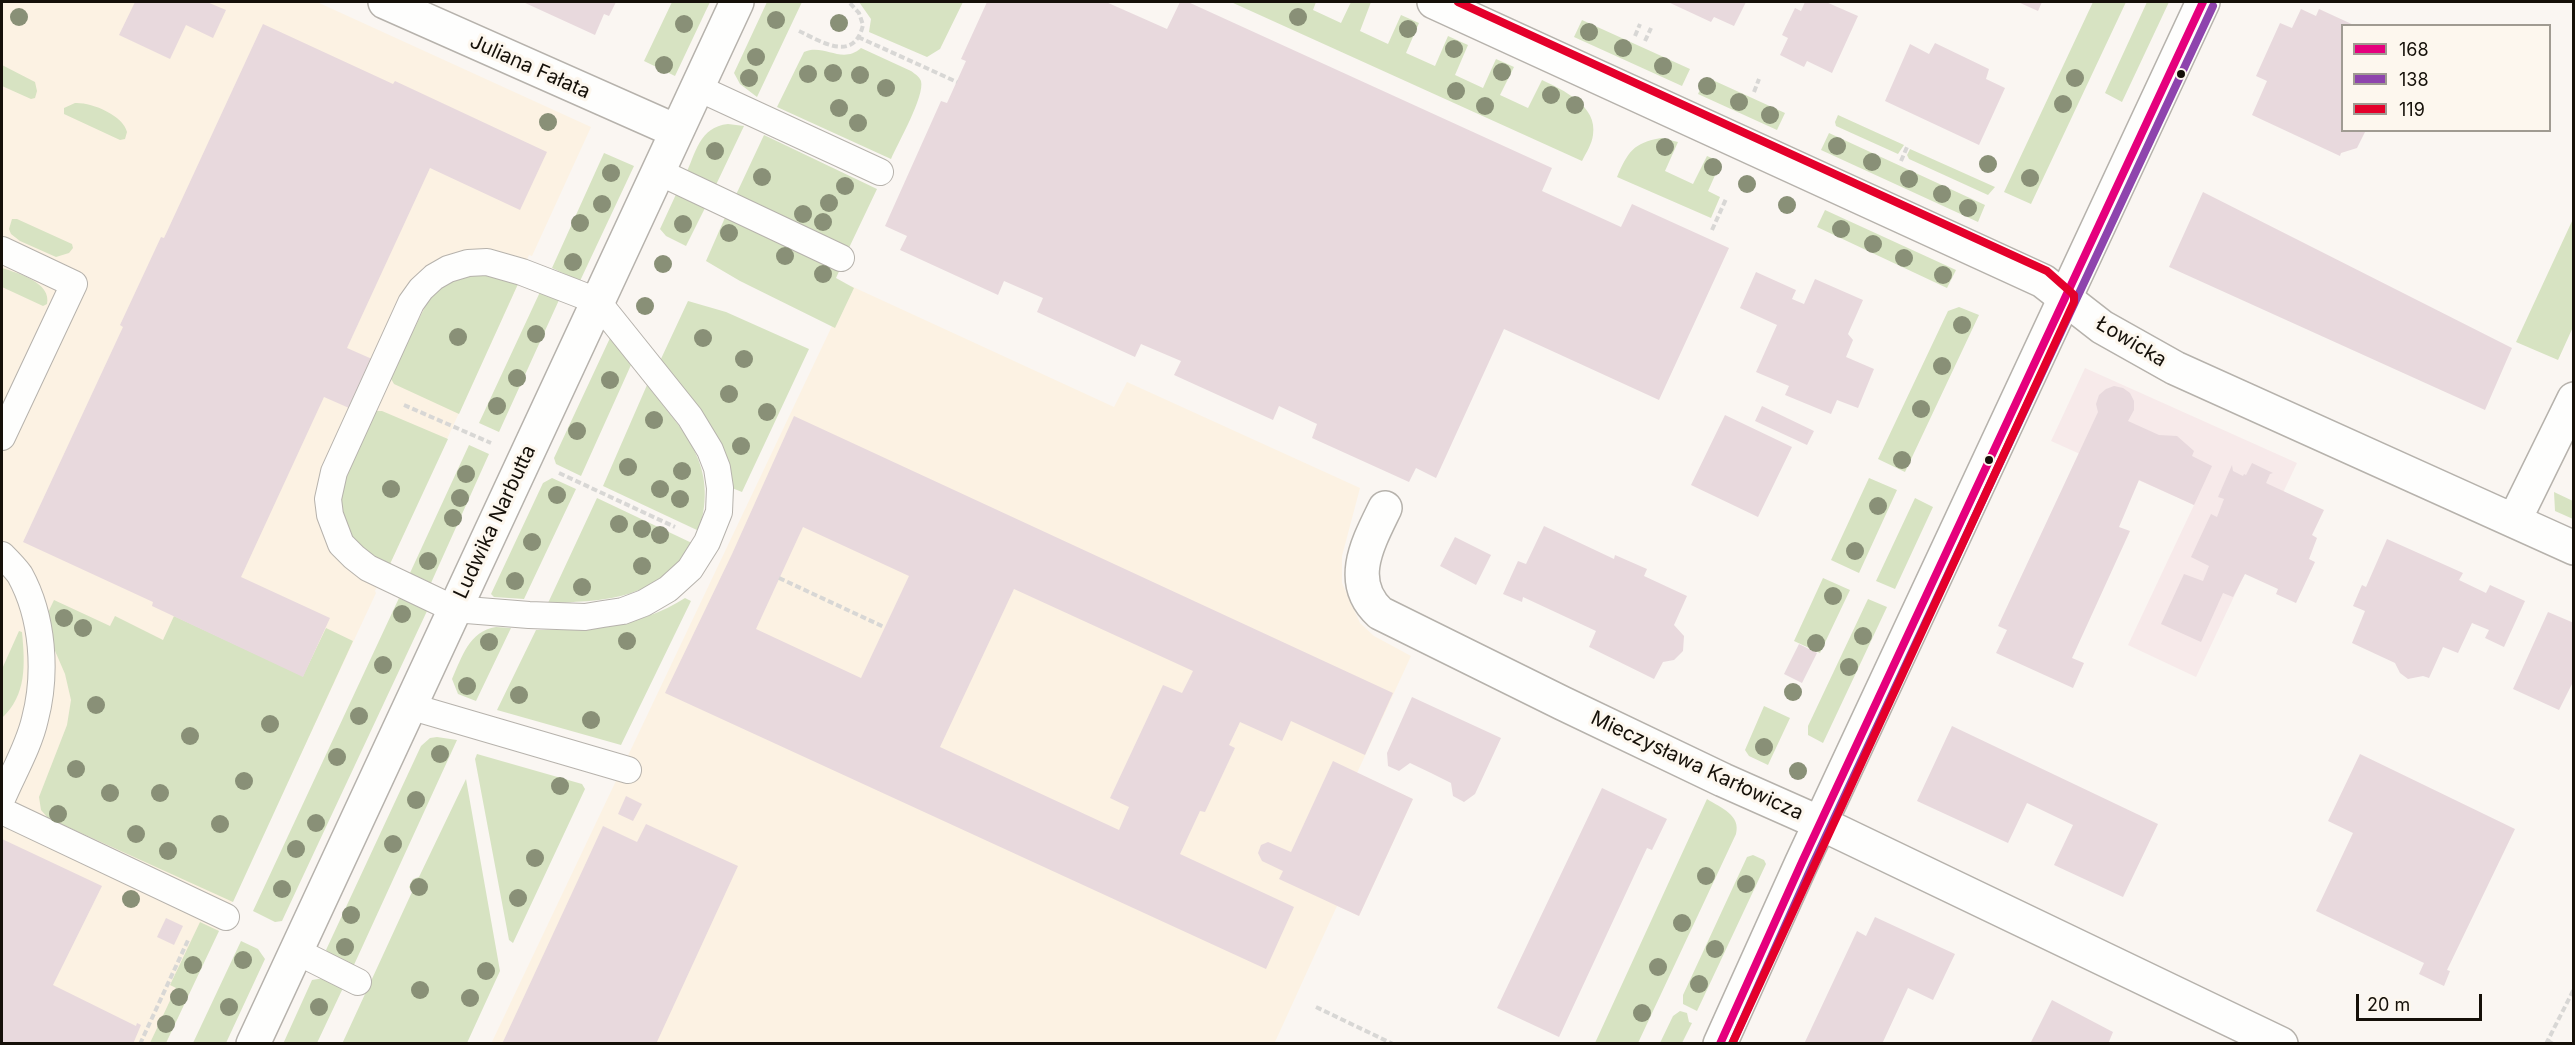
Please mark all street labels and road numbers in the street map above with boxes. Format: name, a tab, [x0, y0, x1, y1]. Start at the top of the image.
street label: Juliana Fałata	[466, 30, 594, 104]
street label: Łowicka	[2091, 312, 2171, 372]
street label: Ludwika Narbutta	[449, 441, 541, 603]
street label: Mieczysława Karłowicza	[1587, 706, 1807, 826]

